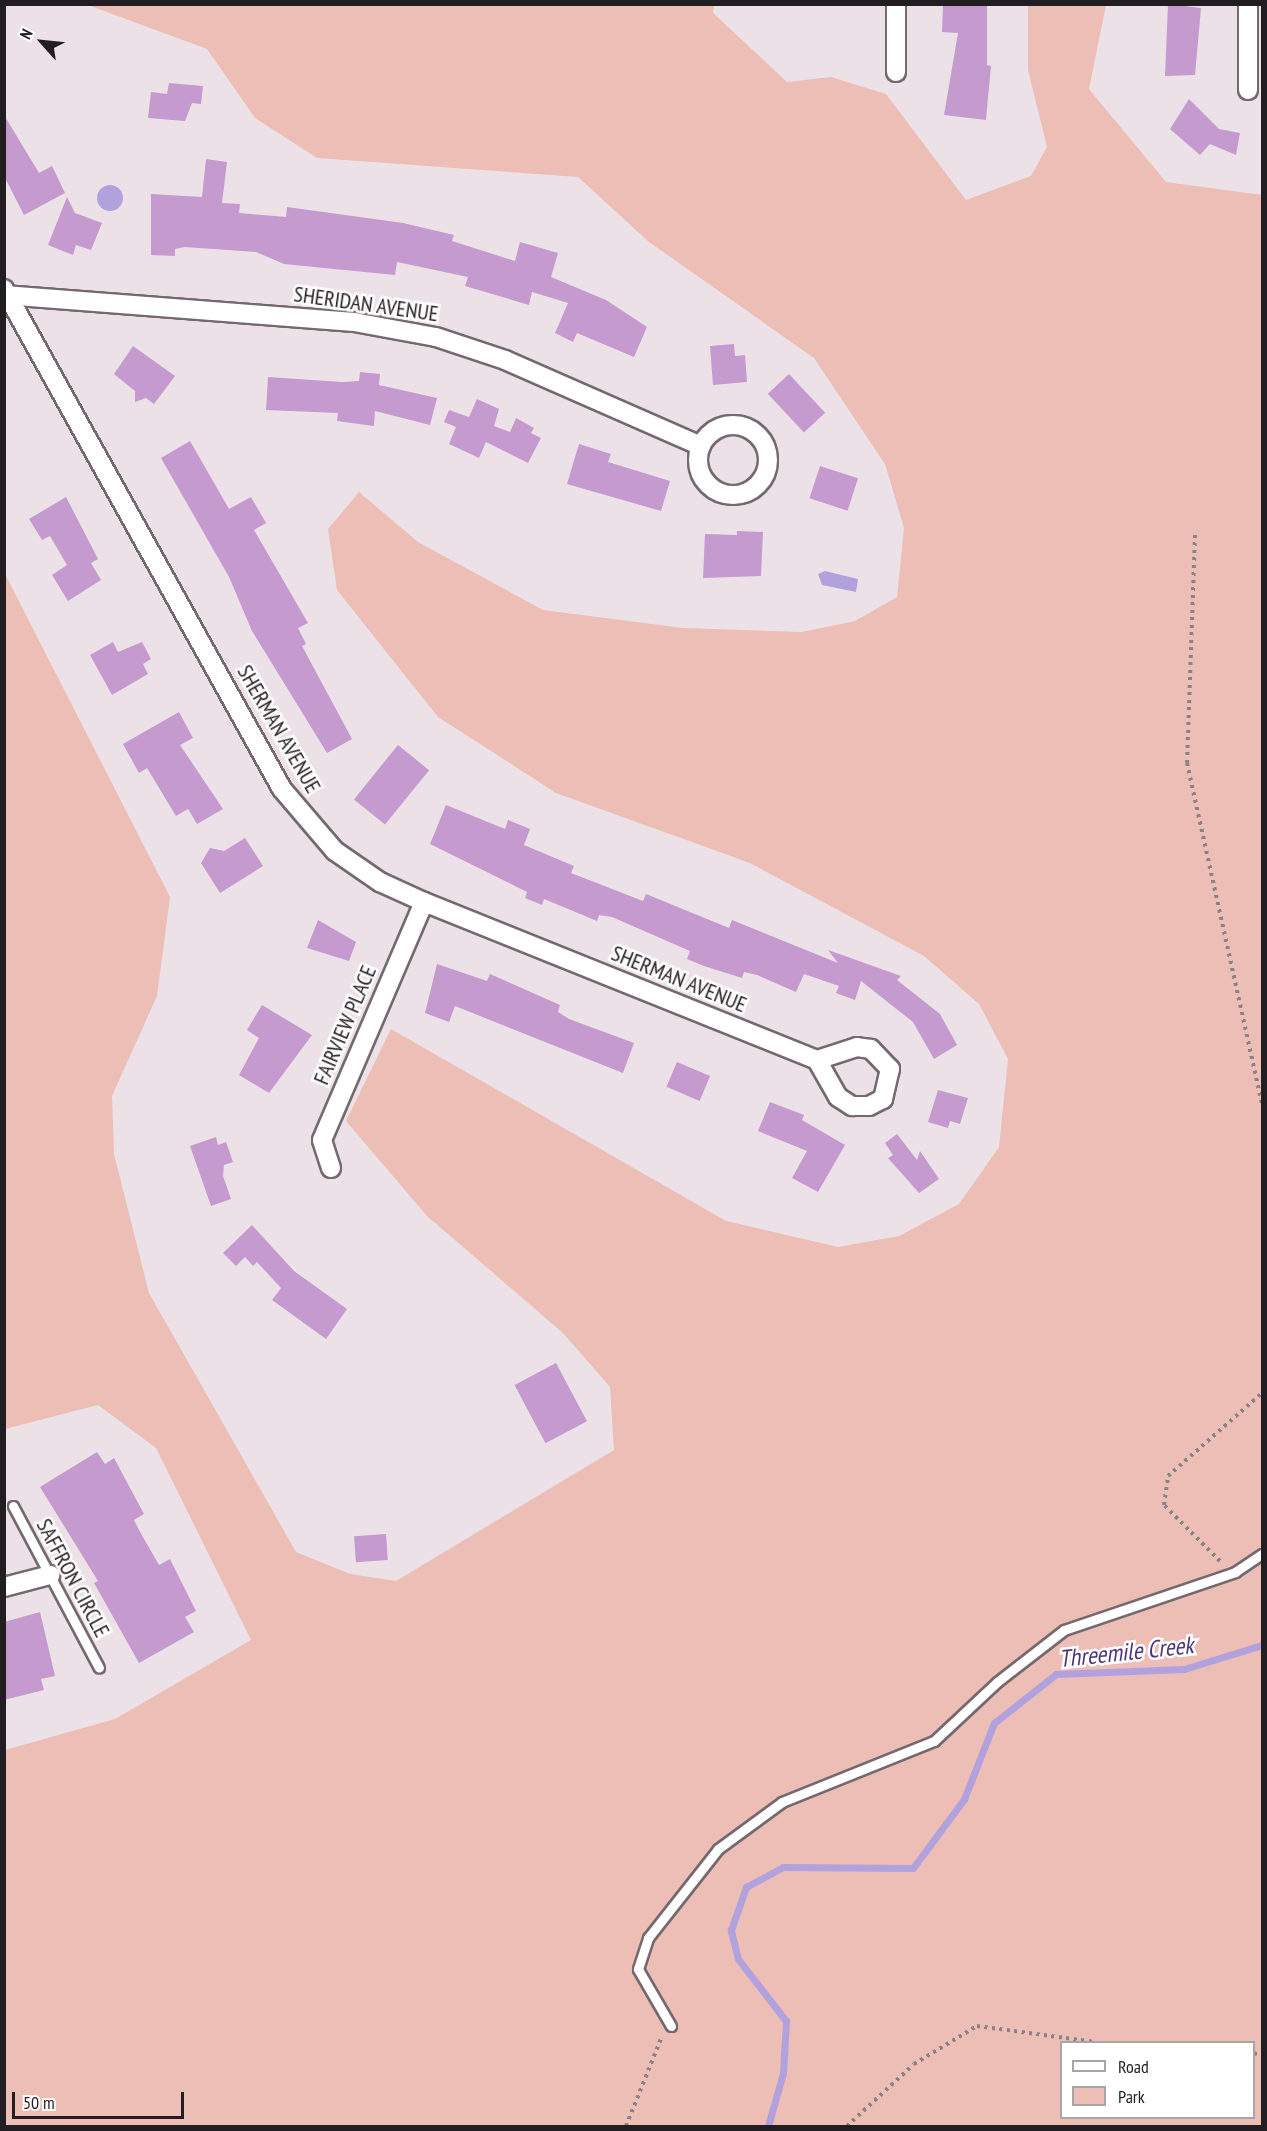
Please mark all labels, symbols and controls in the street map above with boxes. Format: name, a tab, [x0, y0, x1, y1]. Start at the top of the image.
north arrow	[12, 12, 72, 72]
text: N	[15, 25, 37, 42]
street label: SHERIDAN AVENUE	[292, 281, 440, 327]
street label: SHERMAN AVENUE	[232, 660, 326, 798]
street label: SHERMAN AVENUE	[607, 940, 751, 1018]
street label: FAIRVIEW PLACE	[308, 961, 382, 1089]
street label: SAFFRON CIRCLE	[31, 1514, 115, 1642]
water label: Threemile Creek	[1057, 1631, 1195, 1673]
legend	[1060, 2041, 1255, 2119]
text: Road	[1118, 2055, 1149, 2078]
scale bar	[15, 2080, 188, 2118]
text: Park	[1118, 2085, 1145, 2108]
text: 50 m	[23, 2091, 55, 2114]

